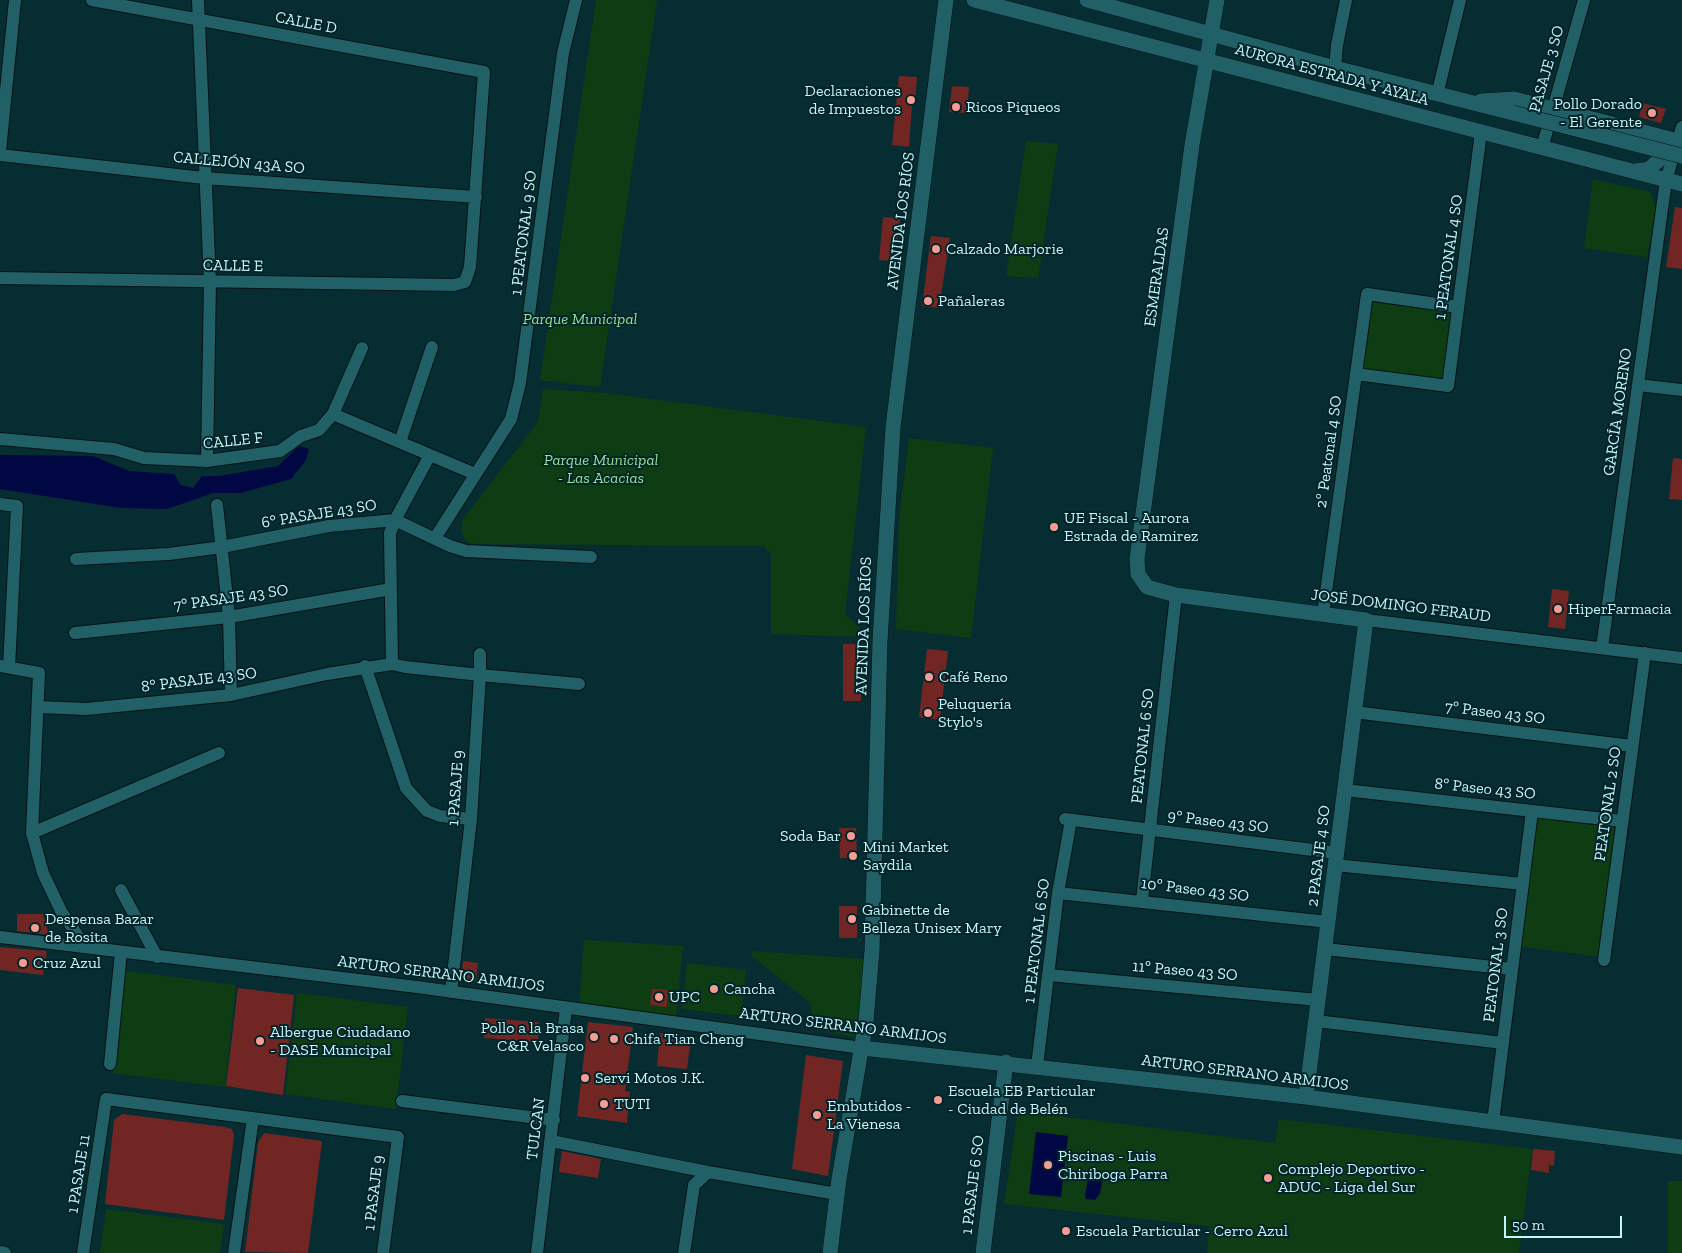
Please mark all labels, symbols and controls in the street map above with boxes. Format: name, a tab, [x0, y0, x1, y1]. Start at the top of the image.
street label: CALLE D	[274, 8, 338, 38]
street label: PASAJE 3 SO	[1525, 23, 1569, 115]
street label: AURORA ESTRADA Y AYALA	[1233, 40, 1431, 110]
place label: Declaraciones de Impuestos	[805, 81, 901, 119]
marker: Declaraciones de Impuestos	[905, 94, 917, 106]
place label: Pollo Dorado - El Gerente	[1554, 94, 1642, 132]
place label: Ricos Piqueos	[966, 97, 1061, 117]
marker: Ricos Piqueos	[950, 101, 962, 113]
marker: Pollo Dorado - El Gerente	[1646, 107, 1658, 119]
street label: CALLEJÓN 43A SO	[172, 148, 306, 178]
street label: AVENIDA LOS RÍOS	[883, 151, 919, 291]
street label: 1 PEATONAL 9 SO	[507, 170, 541, 296]
street label: 1 PEATONAL 4 SO	[1431, 193, 1467, 321]
street label: ESMERALDAS	[1141, 226, 1173, 328]
place label: Calzado Marjorie	[946, 239, 1063, 259]
marker: Calzado Marjorie	[930, 243, 942, 255]
street label: CALLE E	[203, 256, 263, 276]
place label: Pañaleras	[938, 291, 1005, 311]
marker: Pañaleras	[922, 295, 934, 307]
park label: Parque Municipal	[523, 309, 637, 329]
street label: GARCÍA MORENO	[1600, 347, 1636, 477]
street label: 2º Peatonal 4 SO	[1312, 395, 1346, 509]
street label: CALLE F	[202, 428, 264, 454]
park label: Parque Municipal - Las Acacias	[544, 450, 658, 488]
street label: 6° PASAJE 43 SO	[260, 495, 378, 533]
place label: UE Fiscal - Aurora Estrada de Ramirez	[1064, 508, 1198, 546]
marker: UE Fiscal - Aurora Estrada de Ramirez	[1048, 521, 1060, 533]
street label: AVENIDA LOS RÍOS	[852, 557, 876, 695]
street label: 7° PASAJE 43 SO	[173, 580, 289, 616]
street label: JOSÉ DOMINGO FERAUD	[1310, 585, 1492, 627]
place label: HiperFarmacia	[1568, 599, 1671, 619]
marker: HiperFarmacia	[1552, 603, 1564, 615]
street label: 8° PASAJE 43 SO	[140, 663, 258, 697]
place label: Café Reno	[939, 667, 1008, 687]
marker: Café Reno	[923, 671, 935, 683]
street label: PEATONAL 6 SO	[1127, 687, 1159, 805]
place label: Peluquería Stylo's	[938, 694, 1012, 732]
street label: 7º Paseo 43 SO	[1444, 697, 1546, 729]
marker: Peluquería Stylo's	[922, 707, 934, 719]
street label: PEATONAL 2 SO	[1590, 745, 1626, 863]
street label: 1 PASAJE 9	[444, 749, 468, 827]
street label: 8º Paseo 43 SO	[1433, 774, 1537, 804]
street label: 2 PASAJE 4 SO	[1303, 804, 1335, 908]
street label: 9º Paseo 43 SO	[1166, 806, 1270, 838]
place label: Soda Bar	[780, 826, 841, 846]
marker: Soda Bar	[845, 830, 857, 842]
place label: Mini Market Saydila	[863, 837, 949, 875]
marker: Mini Market Saydila	[847, 850, 859, 862]
street label: 10º Paseo 43 SO	[1140, 874, 1250, 906]
street label: 1 PEATONAL 6 SO	[1020, 878, 1054, 1004]
place label: Gabinette de Belleza Unisex Mary	[862, 900, 1002, 938]
street label: PEATONAL 3 SO	[1479, 907, 1513, 1023]
place label: Despensa Bazar de Rosita	[45, 909, 154, 947]
marker: Gabinette de Belleza Unisex Mary	[846, 913, 858, 925]
marker: Despensa Bazar de Rosita	[29, 922, 41, 934]
street label: ARTURO SERRANO ARMIJOS	[336, 952, 546, 996]
place label: Cruz Azul	[33, 953, 101, 973]
marker: Cruz Azul	[17, 957, 29, 969]
street label: 11º Paseo 43 SO	[1132, 957, 1238, 985]
place label: Cancha	[724, 979, 775, 999]
marker: Cancha	[708, 983, 720, 995]
place label: UPC	[669, 987, 700, 1007]
marker: UPC	[653, 991, 665, 1003]
street label: ARTURO SERRANO ARMIJOS	[738, 1004, 948, 1048]
place label: Pollo a la Brasa C&R Velasco	[481, 1018, 584, 1056]
place label: Albergue Ciudadano - DASE Municipal	[270, 1022, 410, 1060]
place label: Chifa Tian Cheng	[624, 1029, 744, 1049]
marker: Pollo a la Brasa C&R Velasco	[588, 1031, 600, 1043]
marker: Chifa Tian Cheng	[608, 1033, 620, 1045]
marker: Albergue Ciudadano - DASE Municipal	[254, 1035, 266, 1047]
street label: ARTURO SERRANO ARMIJOS	[1140, 1051, 1350, 1095]
place label: Servi Motos J.K.	[595, 1068, 705, 1088]
marker: Servi Motos J.K.	[579, 1072, 591, 1084]
place label: Escuela EB Particular - Ciudad de Belén	[948, 1081, 1096, 1119]
place label: TUTI	[614, 1094, 650, 1114]
marker: Escuela EB Particular - Ciudad de Belén	[932, 1094, 944, 1106]
place label: Embutidos - La Vienesa	[827, 1096, 911, 1134]
street label: TULCAN	[523, 1097, 549, 1161]
marker: TUTI	[598, 1098, 610, 1110]
marker: Embutidos - La Vienesa	[811, 1109, 823, 1121]
street label: 1 PASAJE 11	[63, 1133, 95, 1215]
street label: 1 PASAJE 6 SO	[957, 1134, 989, 1236]
place label: Piscinas - Luis Chiriboga Parra	[1058, 1146, 1168, 1184]
street label: 1 PASAJE 9	[360, 1154, 388, 1232]
marker: Piscinas - Luis Chiriboga Parra	[1042, 1159, 1054, 1171]
place label: Complejo Deportivo - ADUC - Liga del Sur	[1278, 1159, 1425, 1197]
marker: Complejo Deportivo - ADUC - Liga del Sur	[1262, 1172, 1274, 1184]
scale bar	[1507, 1206, 1624, 1238]
text: 50 m	[1512, 1216, 1545, 1234]
place label: Escuela Particular - Cerro Azul	[1076, 1221, 1288, 1241]
marker: Escuela Particular - Cerro Azul	[1060, 1225, 1072, 1237]

